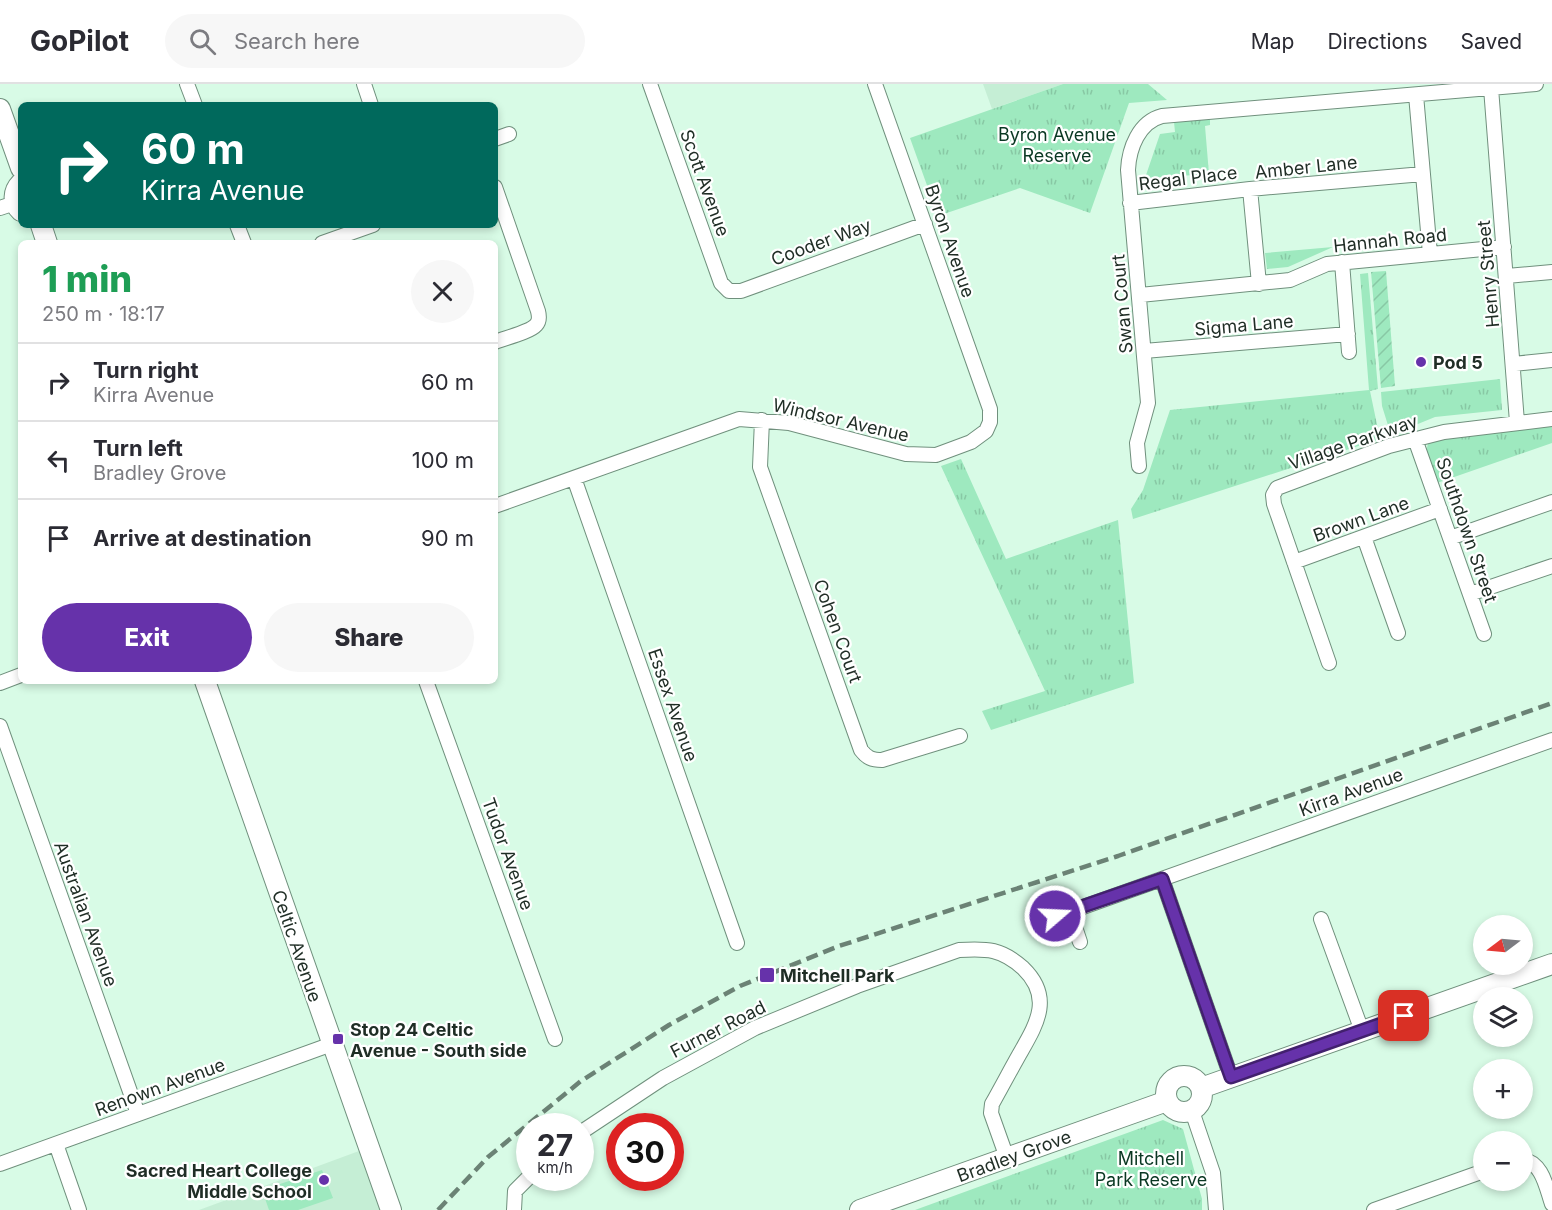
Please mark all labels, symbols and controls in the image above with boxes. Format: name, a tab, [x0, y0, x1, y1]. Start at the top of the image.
search box	[165, 14, 585, 68]
text: GoPilot	[30, 24, 129, 58]
icon: search	[186, 25, 219, 58]
text: Search here	[234, 28, 360, 54]
text: Map	[1251, 29, 1294, 54]
text: Directions	[1327, 29, 1428, 54]
text: Saved	[1461, 29, 1522, 54]
text: 60 m	[141, 123, 245, 174]
park label: Byron Avenue Reserve	[998, 124, 1116, 166]
icon: right	[42, 126, 120, 204]
street label: Scott Avenue	[676, 127, 734, 239]
street label: Amber Lane	[1254, 151, 1358, 183]
street label: Regal Place	[1138, 162, 1238, 194]
text: Kirra Avenue	[141, 174, 304, 207]
street label: Byron Avenue	[921, 182, 979, 300]
street label: Cooder Way	[768, 214, 874, 270]
street label: Henry Street	[1473, 219, 1503, 328]
street label: Hannah Road	[1332, 224, 1448, 256]
street label: Swan Court	[1107, 253, 1137, 355]
text: 1 min	[42, 257, 132, 301]
button: close	[411, 260, 474, 323]
text: 250 m · 18:17	[42, 302, 165, 326]
street label: Sigma Lane	[1194, 310, 1294, 340]
place label: Pod 5	[1433, 352, 1483, 373]
marker: Pod 5	[1414, 355, 1428, 369]
text: Turn right	[93, 357, 199, 383]
icon: right	[42, 366, 75, 399]
text: 60 m	[421, 369, 474, 395]
text: Kirra Avenue	[93, 383, 214, 407]
street label: Windsor Avenue	[771, 394, 911, 446]
street label: Village Parkway	[1286, 410, 1420, 474]
text: Turn left	[93, 435, 183, 461]
icon: left	[42, 444, 75, 477]
text: 100 m	[412, 447, 474, 473]
street label: Southdown Street	[1432, 455, 1502, 605]
text: Bradley Grove	[93, 461, 226, 485]
street label: Brown Lane	[1310, 492, 1412, 546]
icon: arrive	[42, 522, 75, 555]
text: Arrive at destination	[93, 525, 312, 551]
text: 90 m	[421, 525, 474, 551]
street label: Cohen Court	[810, 577, 866, 686]
button: Exit	[42, 603, 252, 672]
button: Share	[264, 603, 474, 672]
street label: Essex Avenue	[644, 646, 702, 764]
street label: Kirra Avenue	[1296, 763, 1406, 821]
street label: Tudor Avenue	[478, 795, 538, 913]
street label: Australian Avenue	[50, 838, 122, 990]
position arrow	[1023, 884, 1087, 948]
street label: Celtic Avenue	[268, 887, 326, 1005]
north arrow	[1473, 915, 1533, 975]
map controls	[1473, 915, 1533, 1191]
place label: Mitchell Park	[780, 965, 895, 986]
marker: Mitchell Park	[758, 966, 776, 984]
button: layers	[1473, 987, 1533, 1047]
pin	[1378, 990, 1429, 1041]
street label: Furner Road	[667, 996, 769, 1062]
icon: arrive	[1387, 999, 1420, 1032]
place label: Stop 24 Celtic Avenue - South side	[350, 1019, 527, 1061]
marker: Stop 24 Celtic Avenue - South side	[331, 1032, 345, 1046]
street label: Renown Avenue	[92, 1054, 228, 1120]
button: +	[1473, 1059, 1533, 1119]
speed limit sign: 30	[606, 1113, 684, 1191]
street label: Bradley Grove	[954, 1126, 1074, 1186]
text: 27	[537, 1127, 573, 1163]
button: −	[1473, 1131, 1533, 1191]
park label: Mitchell Park Reserve	[1095, 1148, 1207, 1190]
text: km/h	[537, 1158, 573, 1177]
place label: Sacred Heart College Middle School	[126, 1160, 312, 1202]
marker: Sacred Heart College Middle School	[317, 1173, 331, 1187]

